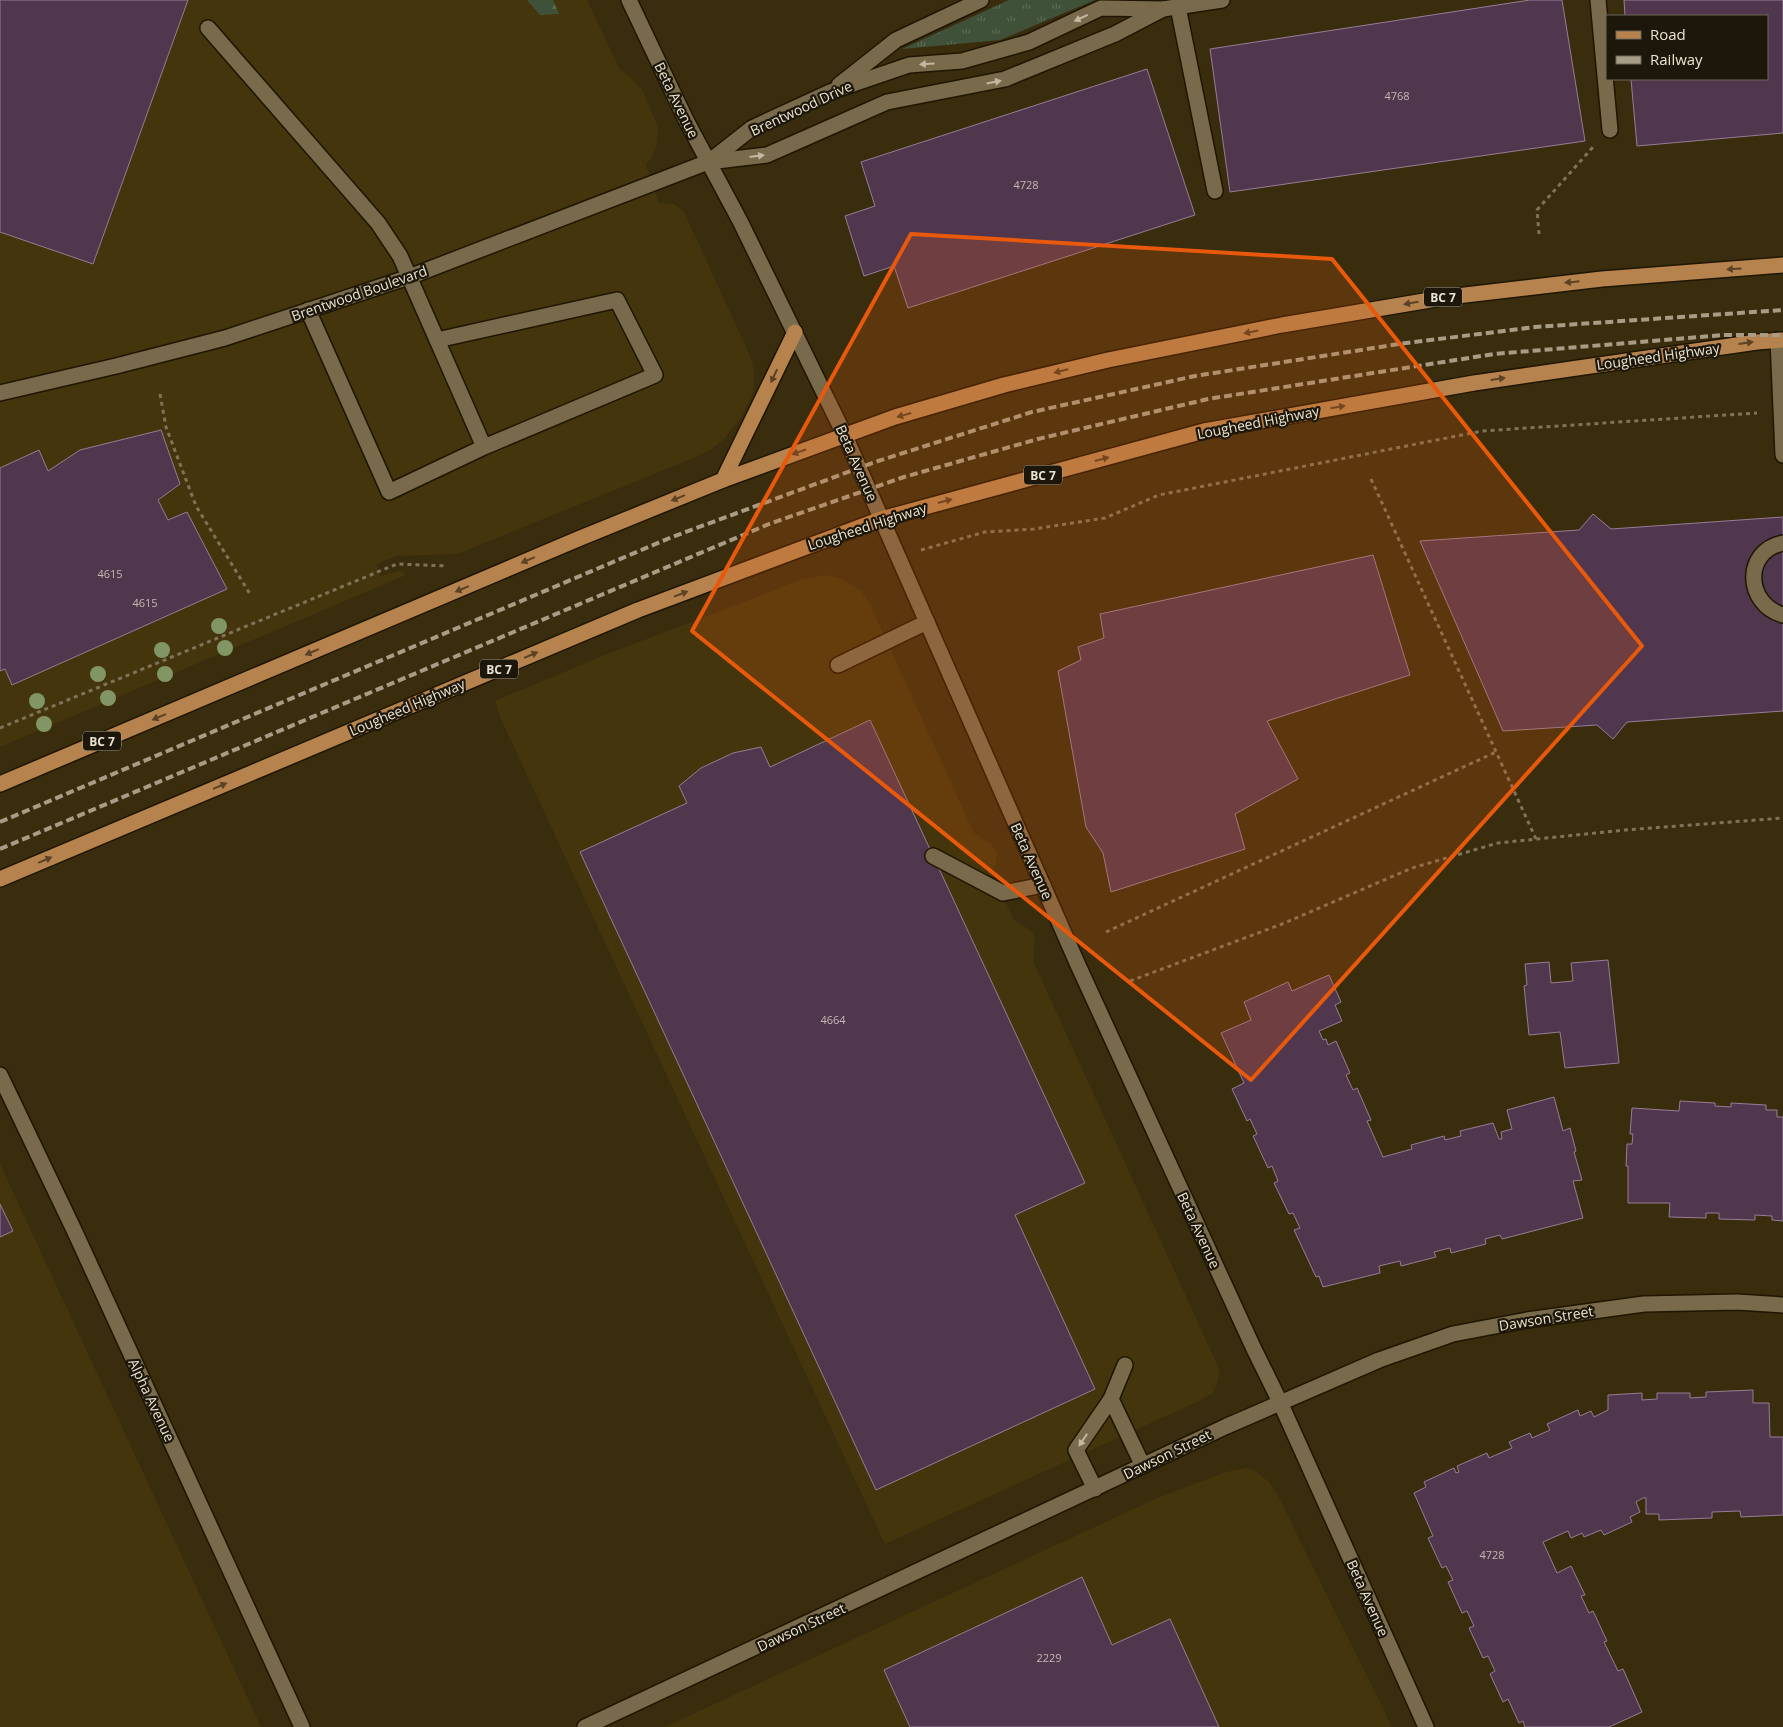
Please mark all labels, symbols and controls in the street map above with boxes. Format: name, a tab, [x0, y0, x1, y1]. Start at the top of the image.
one-way arrow	[1074, 14, 1088, 22]
legend	[1606, 15, 1768, 80]
text: Road	[1650, 24, 1686, 44]
text: Railway	[1650, 49, 1703, 69]
street label: Beta Avenue	[650, 59, 704, 141]
one-way arrow	[919, 60, 935, 68]
street label: Brentwood Drive	[747, 76, 855, 140]
one-way arrow	[986, 77, 1002, 85]
house number: 4768	[1384, 88, 1410, 103]
one-way arrow	[749, 152, 765, 160]
house number: 4728	[1013, 177, 1039, 192]
street label: Brentwood Boulevard	[288, 261, 430, 325]
one-way arrow	[1726, 266, 1742, 274]
one-way arrow	[1564, 278, 1580, 286]
road number: BC 7	[1424, 288, 1462, 306]
one-way arrow	[1403, 299, 1419, 307]
one-way arrow	[1243, 328, 1259, 336]
street label: Lougheed Highway	[1595, 338, 1722, 374]
one-way arrow	[1738, 339, 1754, 347]
one-way arrow	[1053, 367, 1068, 375]
one-way arrow	[770, 369, 778, 383]
one-way arrow	[1491, 375, 1507, 383]
street label: Lougheed Highway	[1195, 401, 1322, 443]
one-way arrow	[1331, 402, 1347, 410]
one-way arrow	[896, 411, 911, 419]
street label: Beta Avenue	[832, 422, 882, 504]
one-way arrow	[791, 448, 806, 456]
one-way arrow	[1095, 454, 1110, 462]
road number: BC 7	[1024, 466, 1062, 484]
one-way arrow	[670, 494, 685, 502]
street label: Lougheed Highway	[805, 497, 930, 554]
one-way arrow	[938, 497, 953, 505]
one-way arrow	[521, 557, 535, 565]
house number: 4615	[97, 566, 123, 581]
one-way arrow	[455, 585, 469, 593]
one-way arrow	[674, 590, 689, 597]
house number: 4615	[132, 595, 158, 610]
one-way arrow	[305, 648, 319, 656]
one-way arrow	[524, 651, 538, 659]
road number: BC 7	[480, 660, 518, 679]
street label: Lougheed Highway	[346, 674, 469, 740]
one-way arrow	[151, 713, 166, 721]
road number: BC 7	[83, 731, 121, 750]
one-way arrow	[213, 781, 227, 789]
street label: Beta Avenue	[1007, 820, 1057, 902]
one-way arrow	[38, 855, 52, 863]
house number: 4664	[820, 1012, 846, 1027]
street label: Beta Avenue	[1173, 1189, 1225, 1271]
street label: Dawson Street	[1497, 1301, 1595, 1335]
street label: Alpha Avenue	[124, 1355, 180, 1445]
street label: Dawson Street	[1120, 1425, 1214, 1483]
one-way arrow	[1078, 1433, 1088, 1447]
house number: 4728	[1479, 1547, 1505, 1562]
street label: Beta Avenue	[1343, 1557, 1393, 1639]
street label: Dawson Street	[754, 1598, 848, 1656]
house number: 2229	[1036, 1650, 1062, 1665]

